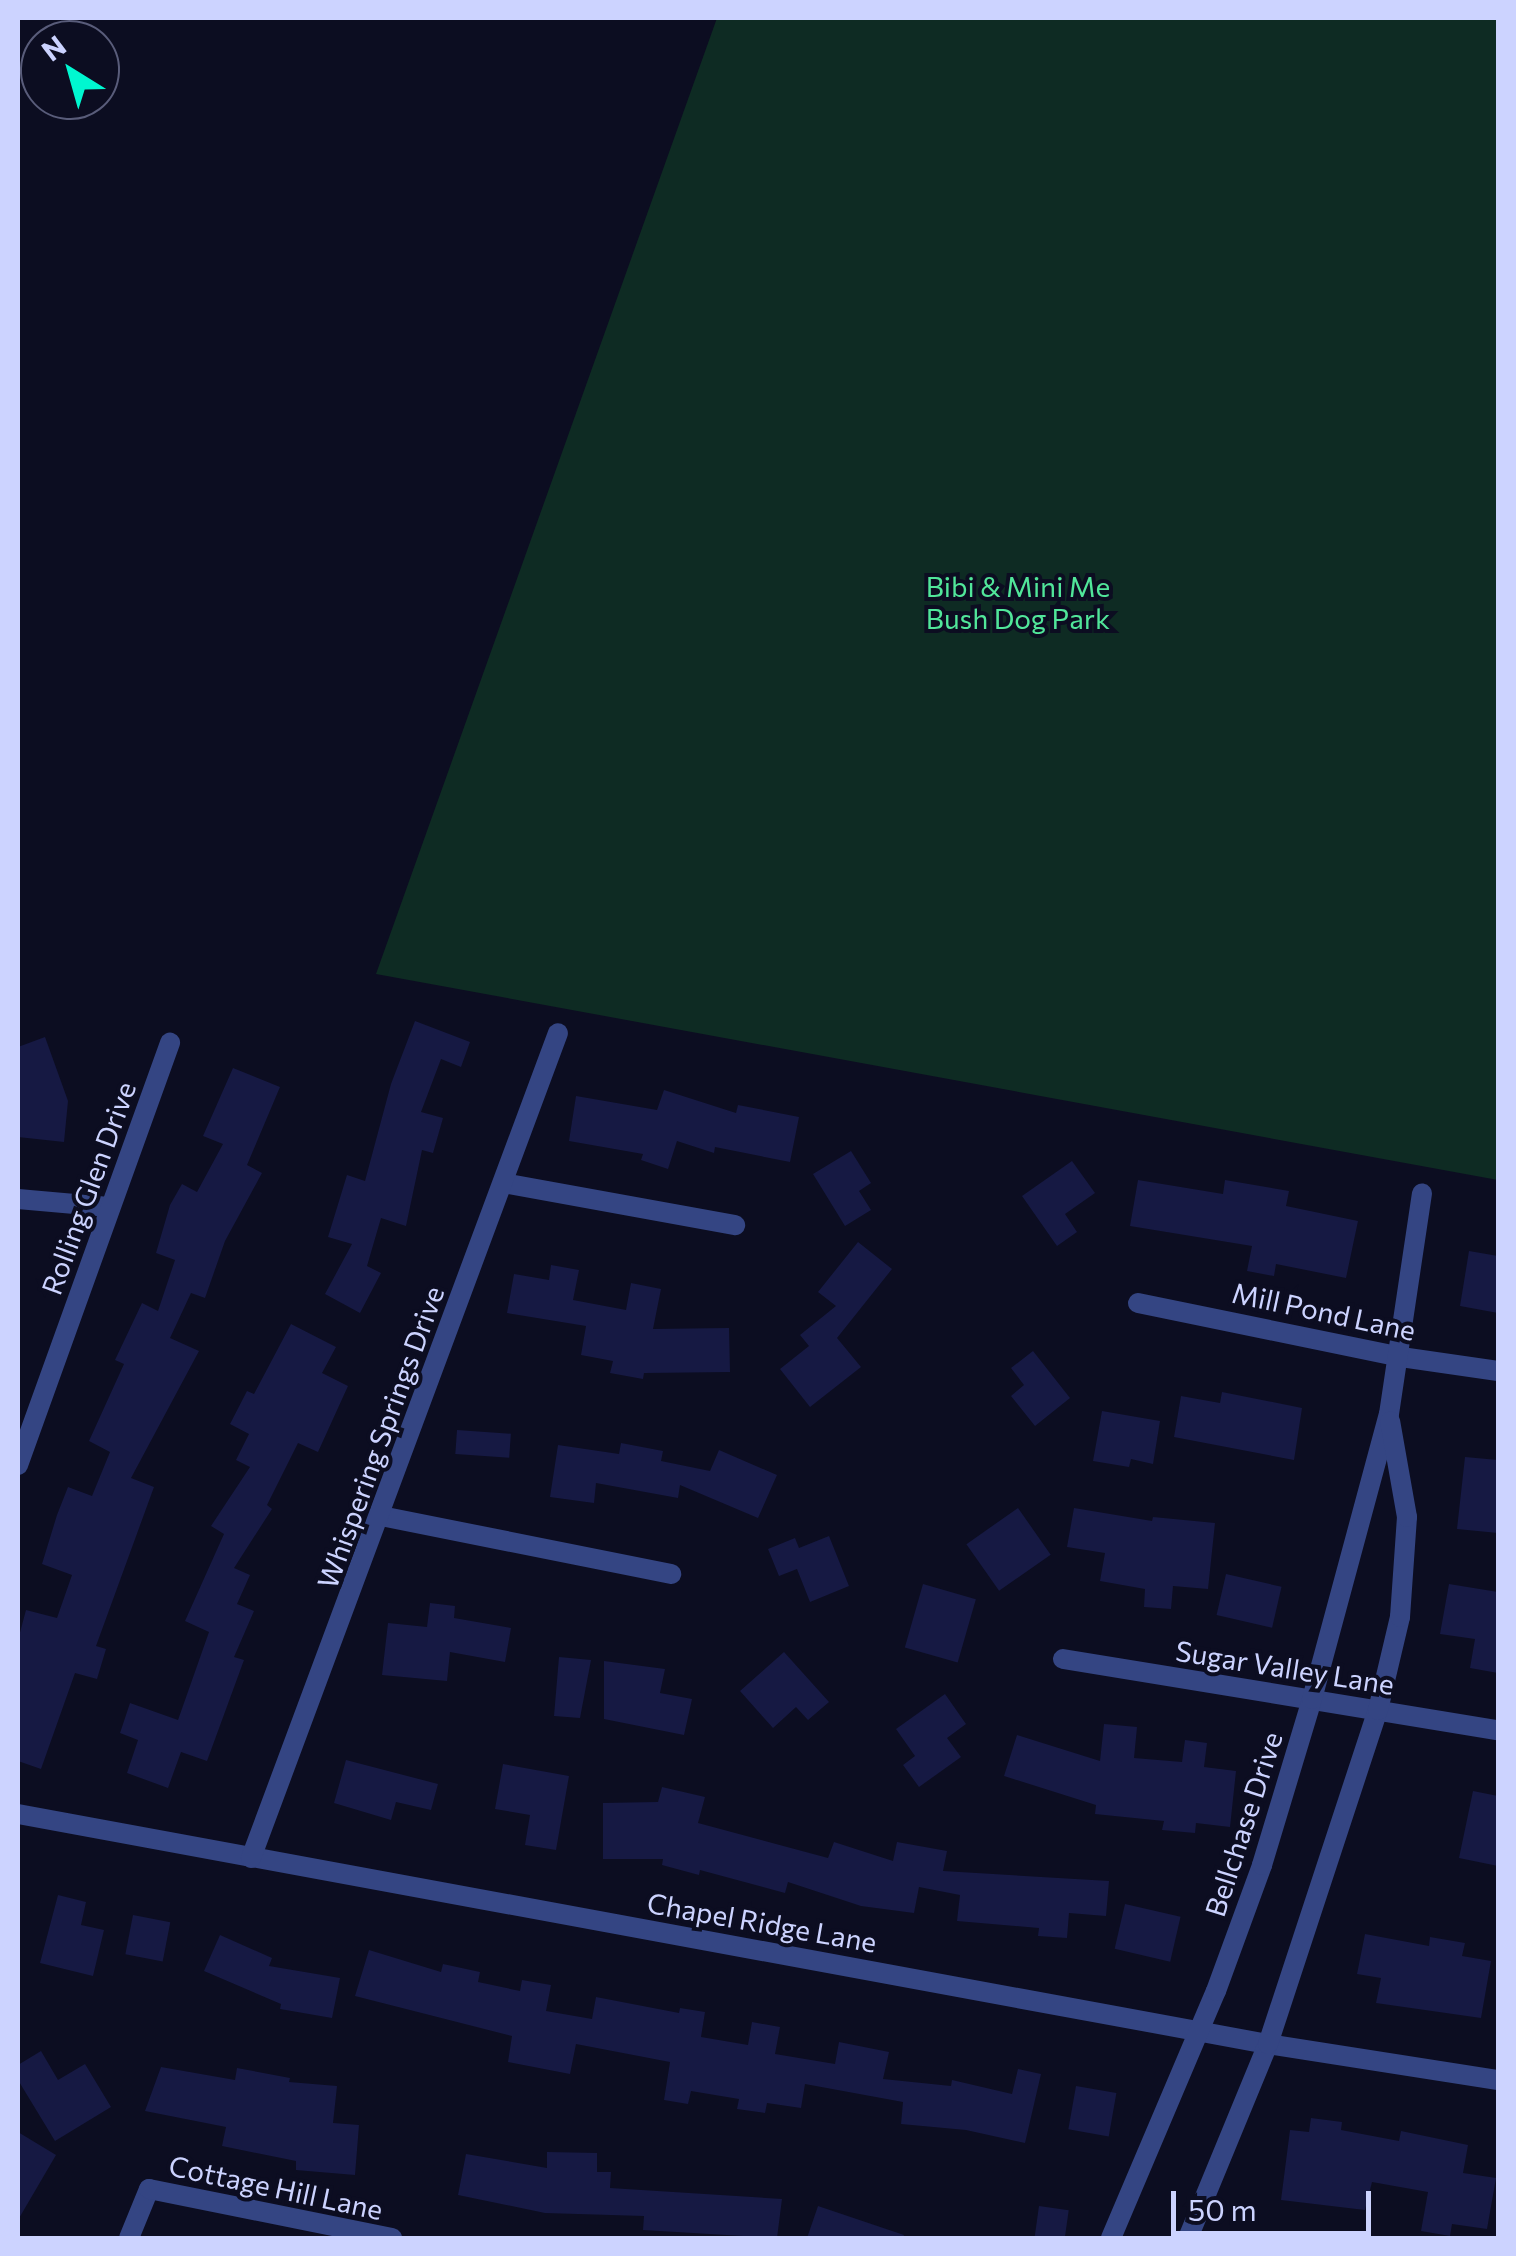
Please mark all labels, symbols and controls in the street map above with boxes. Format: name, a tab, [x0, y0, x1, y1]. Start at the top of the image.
north arrow	[20, 20, 120, 120]
text: N	[35, 28, 72, 68]
park label: Bibi & Mini Me Bush Dog Park	[926, 569, 1110, 635]
street label: Rolling Glen Drive	[34, 1077, 142, 1299]
street label: Mill Pond Lane	[1229, 1275, 1419, 1347]
street label: Whispering Springs Drive	[310, 1281, 450, 1593]
street label: Sugar Valley Lane	[1173, 1633, 1397, 1701]
street label: Bellchase Drive	[1197, 1727, 1289, 1921]
street label: Chapel Ridge Lane	[645, 1885, 879, 1959]
street label: Cottage Hill Lane	[166, 2148, 386, 2226]
scale bar	[1176, 2171, 1376, 2233]
text: 50 m	[1188, 2190, 1257, 2227]

